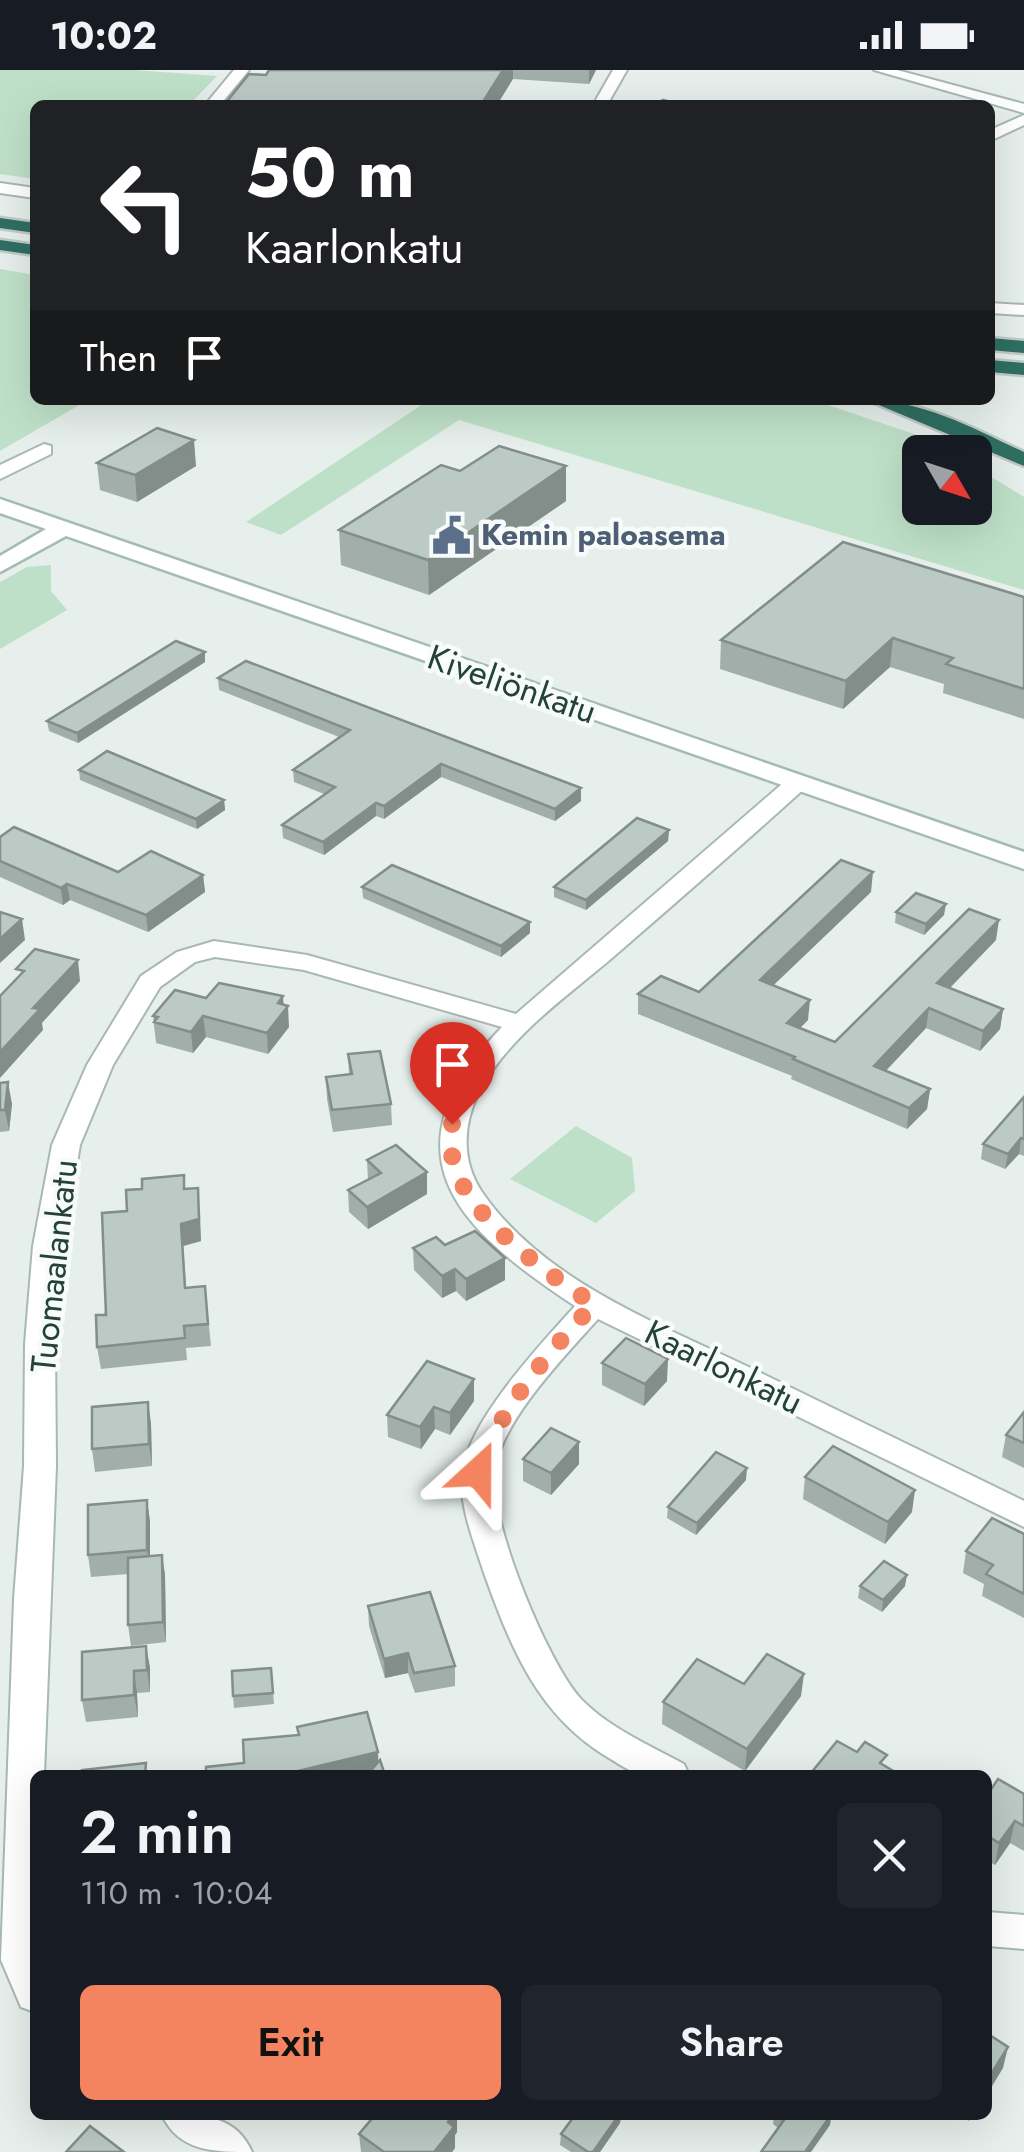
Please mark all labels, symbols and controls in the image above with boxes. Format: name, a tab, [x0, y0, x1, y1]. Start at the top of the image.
text: 10:02	[50, 8, 157, 63]
text: 50 m	[245, 122, 415, 223]
icon: left	[80, 140, 210, 270]
text: Kaarlonkatu	[245, 215, 464, 280]
text: Then	[80, 330, 157, 385]
icon: arrive	[177, 330, 232, 385]
north arrow	[902, 435, 992, 525]
map controls	[902, 435, 992, 525]
place label: Kemin paloasema	[481, 513, 726, 556]
public building icon: Kemin paloasema	[430, 514, 472, 556]
street label: Kiveliönkatu	[421, 632, 603, 736]
pin	[410, 1022, 495, 1125]
icon: arrive	[425, 1037, 480, 1092]
street label: Tuomaalankatu	[18, 1157, 90, 1375]
street label: Kaarlonkatu	[637, 1307, 811, 1427]
position arrow	[426, 1420, 530, 1524]
text: 2 min	[80, 1789, 234, 1876]
button: close	[837, 1803, 942, 1908]
text: 110 m · 10:04	[80, 1870, 272, 1916]
button: Exit	[80, 1985, 501, 2100]
button: Share	[521, 1985, 942, 2100]

